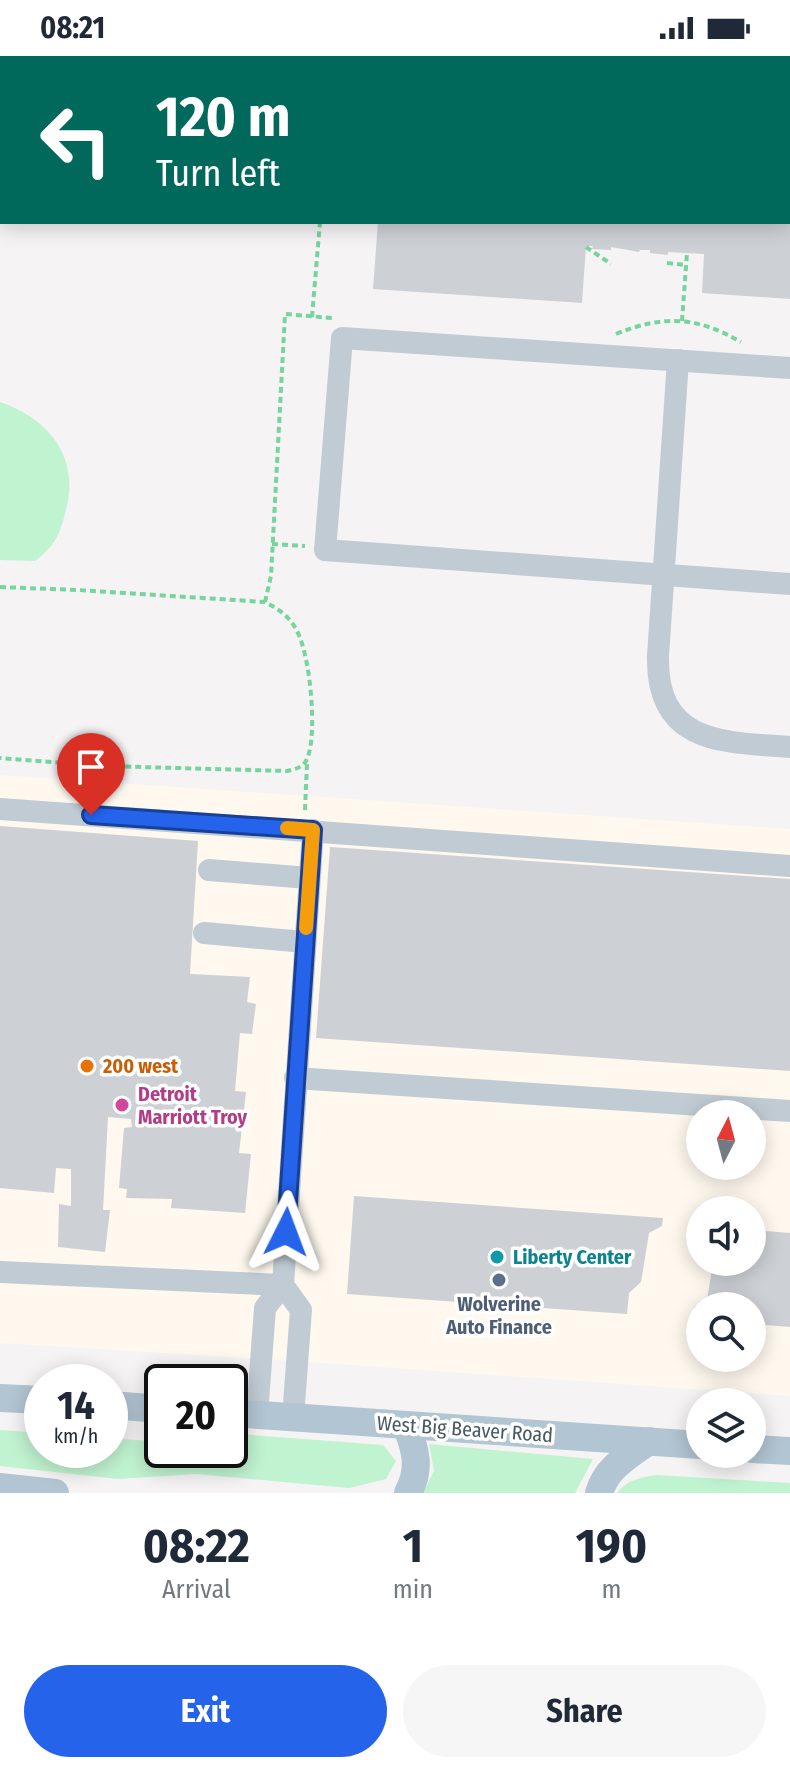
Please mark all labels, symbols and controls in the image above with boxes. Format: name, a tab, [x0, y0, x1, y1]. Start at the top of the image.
text: 08:21	[40, 10, 105, 46]
text: 120 m	[156, 84, 291, 151]
icon: left	[24, 88, 128, 192]
text: Turn left	[156, 152, 280, 196]
pin	[57, 733, 125, 815]
icon: arrive	[69, 745, 113, 789]
place label: 200 west	[102, 1054, 179, 1078]
marker: 200 west	[78, 1057, 96, 1075]
place label: Detroit Marriott Troy	[138, 1082, 248, 1129]
marker: Detroit Marriott Troy	[113, 1096, 131, 1114]
north arrow	[686, 1100, 766, 1180]
map controls	[686, 1100, 766, 1468]
position arrow	[244, 1190, 328, 1274]
button: sound	[686, 1196, 766, 1276]
place label: Liberty Center	[513, 1245, 632, 1269]
marker: Liberty Center	[488, 1248, 506, 1266]
marker: Wolverine Auto Finance	[490, 1271, 508, 1289]
place label: Wolverine Auto Finance	[445, 1292, 552, 1339]
button: search	[686, 1292, 766, 1372]
speed limit sign: 20	[144, 1364, 248, 1468]
text: 14	[57, 1382, 95, 1430]
button: layers	[686, 1388, 766, 1468]
street label: West Big Beaver Road	[376, 1411, 554, 1447]
text: km/h	[54, 1424, 98, 1448]
text: 08:22	[143, 1517, 250, 1575]
text: 1	[403, 1517, 423, 1575]
text: 190	[576, 1517, 647, 1575]
text: Arrival	[162, 1574, 231, 1605]
text: min	[393, 1574, 433, 1605]
text: m	[601, 1574, 621, 1605]
button: Exit	[24, 1665, 387, 1757]
button: Share	[403, 1665, 766, 1757]

